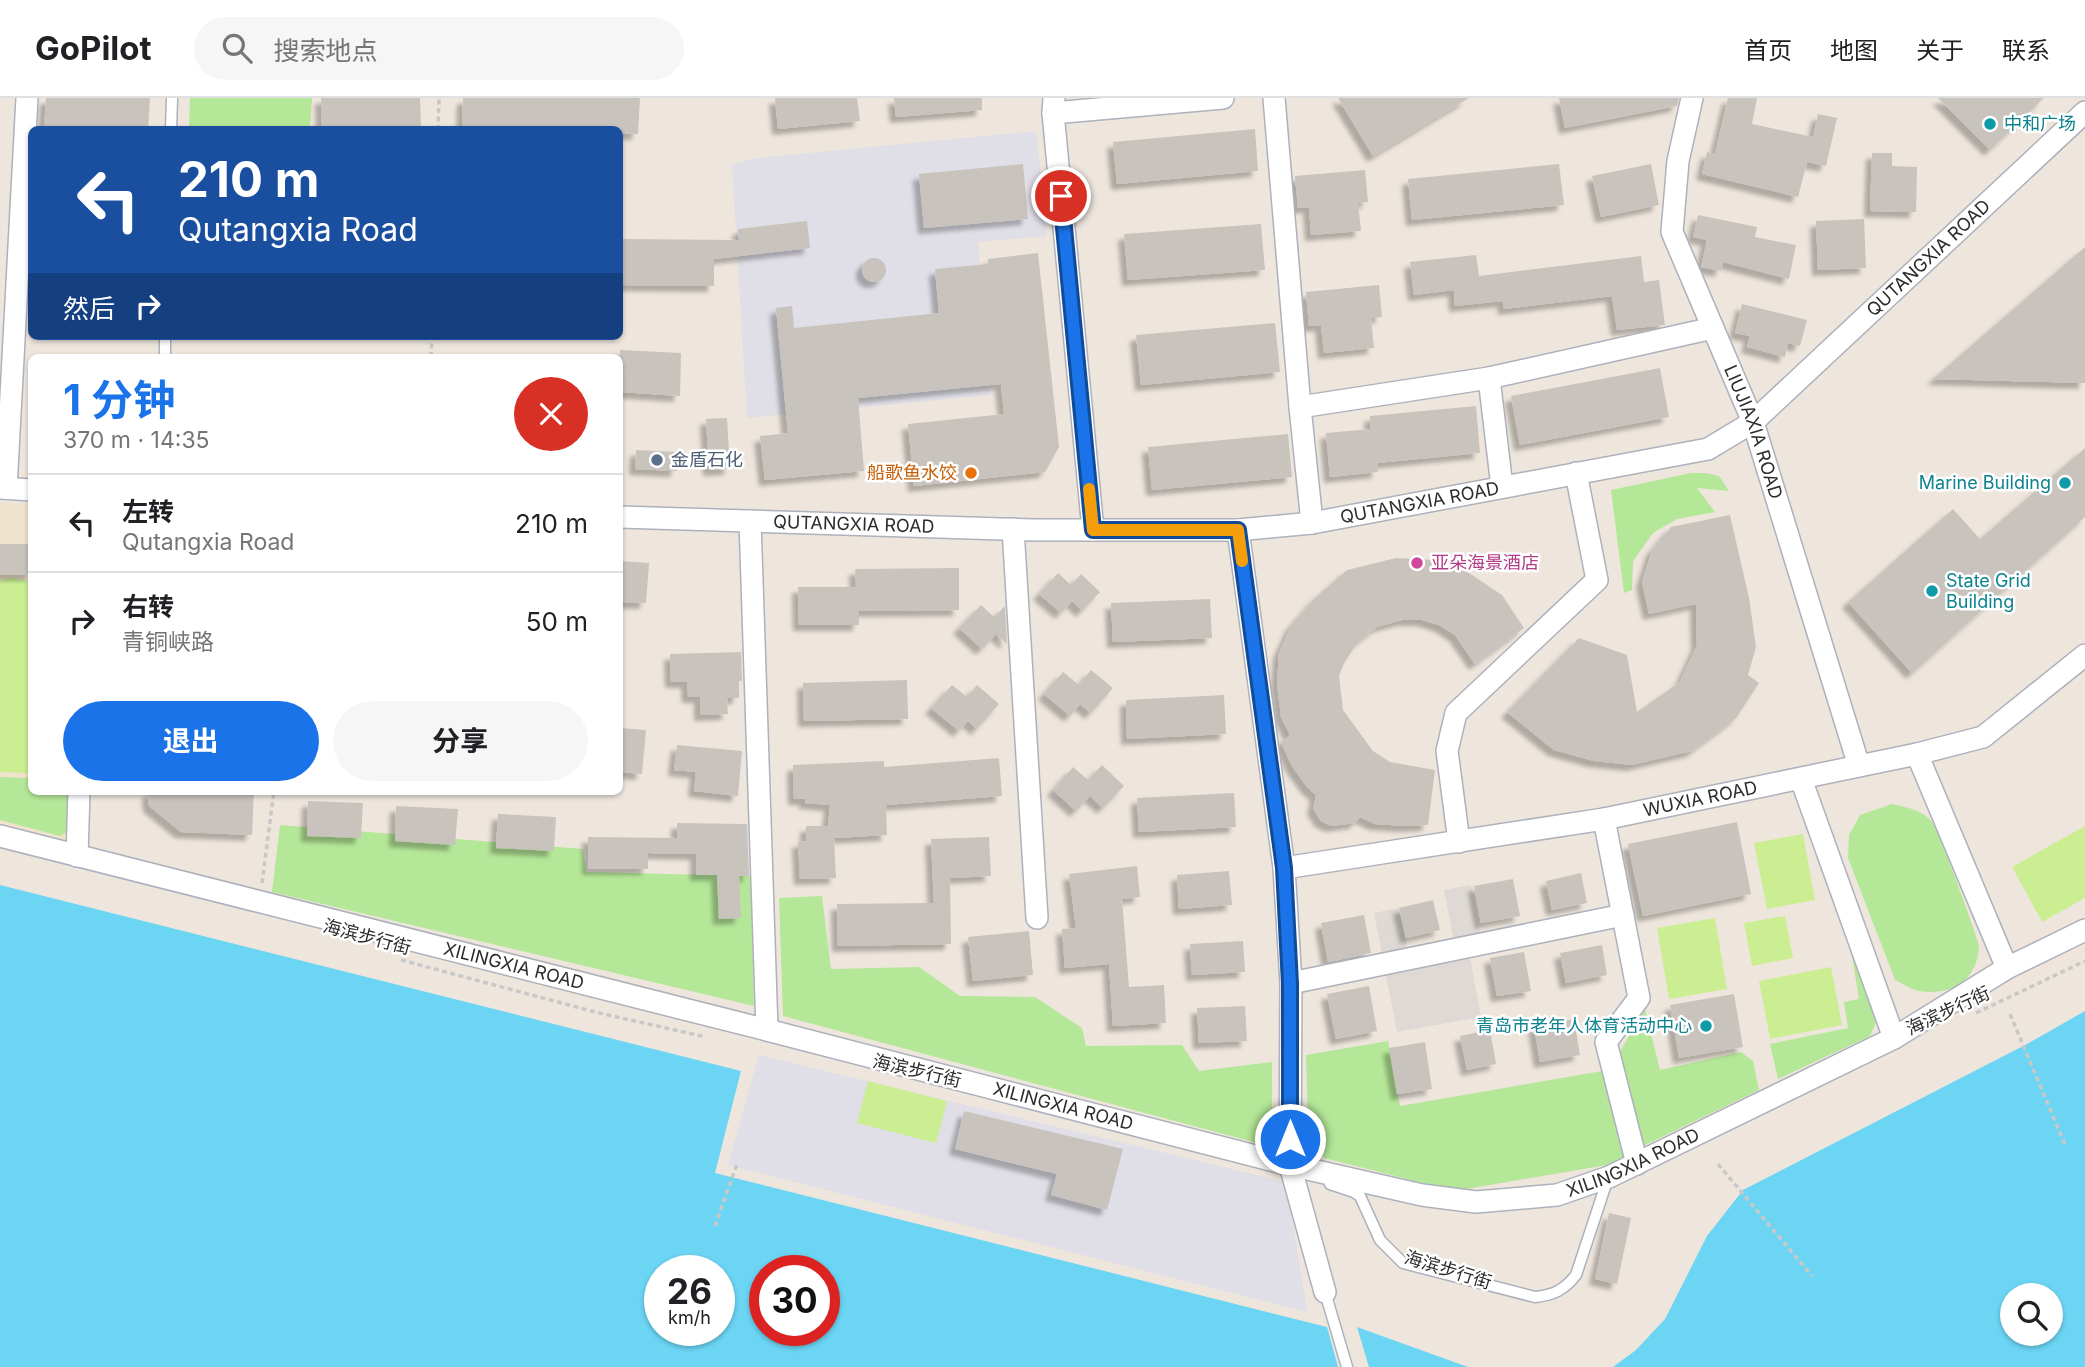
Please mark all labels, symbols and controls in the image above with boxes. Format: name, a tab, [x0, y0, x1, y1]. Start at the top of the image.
search box	[194, 17, 684, 80]
text: GoPilot	[35, 28, 152, 68]
icon: search	[218, 29, 256, 67]
text: 搜索地点	[274, 35, 378, 66]
text: 首页	[1744, 36, 1792, 65]
text: 地图	[1830, 36, 1878, 65]
text: 关于	[1916, 36, 1964, 65]
text: 联系	[2002, 36, 2050, 65]
place label: 中和广场	[2004, 113, 2076, 134]
marker: 中和广场	[1982, 116, 1998, 132]
text: 210 m	[178, 150, 319, 209]
icon: left	[63, 154, 154, 245]
pin	[1031, 166, 1091, 226]
icon: arrive	[1042, 177, 1080, 215]
street label: QUTANGXIA ROAD	[1862, 195, 1994, 320]
text: Qutangxia Road	[178, 210, 418, 249]
icon: right	[129, 287, 167, 325]
text: 然后	[63, 293, 115, 324]
street label: LIUJIAXIA ROAD	[1720, 362, 1787, 501]
text: 1 分钟	[63, 374, 175, 425]
button: close	[514, 377, 588, 451]
text: 370 m · 14:35	[63, 426, 210, 454]
place label: 金盾石化	[671, 449, 743, 470]
marker: 金盾石化	[649, 452, 665, 468]
place label: 船歌鱼水饺	[867, 462, 957, 483]
marker: 船歌鱼水饺	[963, 465, 979, 481]
place label: Marine Building	[1919, 472, 2051, 493]
marker: Marine Building	[2057, 475, 2073, 491]
street label: QUTANGXIA ROAD	[1338, 477, 1501, 528]
text: 左转	[122, 496, 174, 527]
icon: left	[63, 504, 101, 542]
text: 210 m	[515, 508, 588, 539]
street label: QUTANGXIA ROAD	[773, 511, 935, 537]
text: Qutangxia Road	[122, 528, 294, 556]
place label: 亚朵海景酒店	[1431, 552, 1539, 573]
marker: 亚朵海景酒店	[1409, 555, 1425, 571]
place label: State Grid Building	[1946, 570, 2031, 612]
marker: State Grid Building	[1924, 583, 1940, 599]
text: 右转	[122, 591, 174, 622]
icon: right	[63, 602, 101, 640]
text: 50 m	[526, 606, 588, 637]
text: 青铜峡路	[122, 628, 214, 656]
button: 退出	[63, 701, 319, 781]
button: 分享	[333, 701, 588, 781]
street label: WUXIA ROAD	[1641, 776, 1759, 821]
street label: 海滨步行街	[321, 915, 413, 958]
street label: XILINGXIA ROAD	[442, 938, 586, 993]
street label: 海滨步行街	[1903, 982, 1993, 1039]
place label: 青岛市老年人体育活动中心	[1476, 1015, 1692, 1036]
marker: 青岛市老年人体育活动中心	[1698, 1018, 1714, 1034]
street label: 海滨步行街	[871, 1050, 963, 1091]
street label: XILINGXIA ROAD	[991, 1078, 1136, 1134]
position arrow	[1253, 1102, 1327, 1176]
street label: XILINGXIA ROAD	[1563, 1124, 1703, 1201]
street label: 海滨步行街	[1402, 1246, 1494, 1293]
speed limit sign: 30	[749, 1255, 840, 1346]
text: 26	[667, 1270, 712, 1312]
map controls	[2000, 1283, 2063, 1346]
button: search	[2000, 1283, 2063, 1346]
text: km/h	[668, 1307, 711, 1328]

